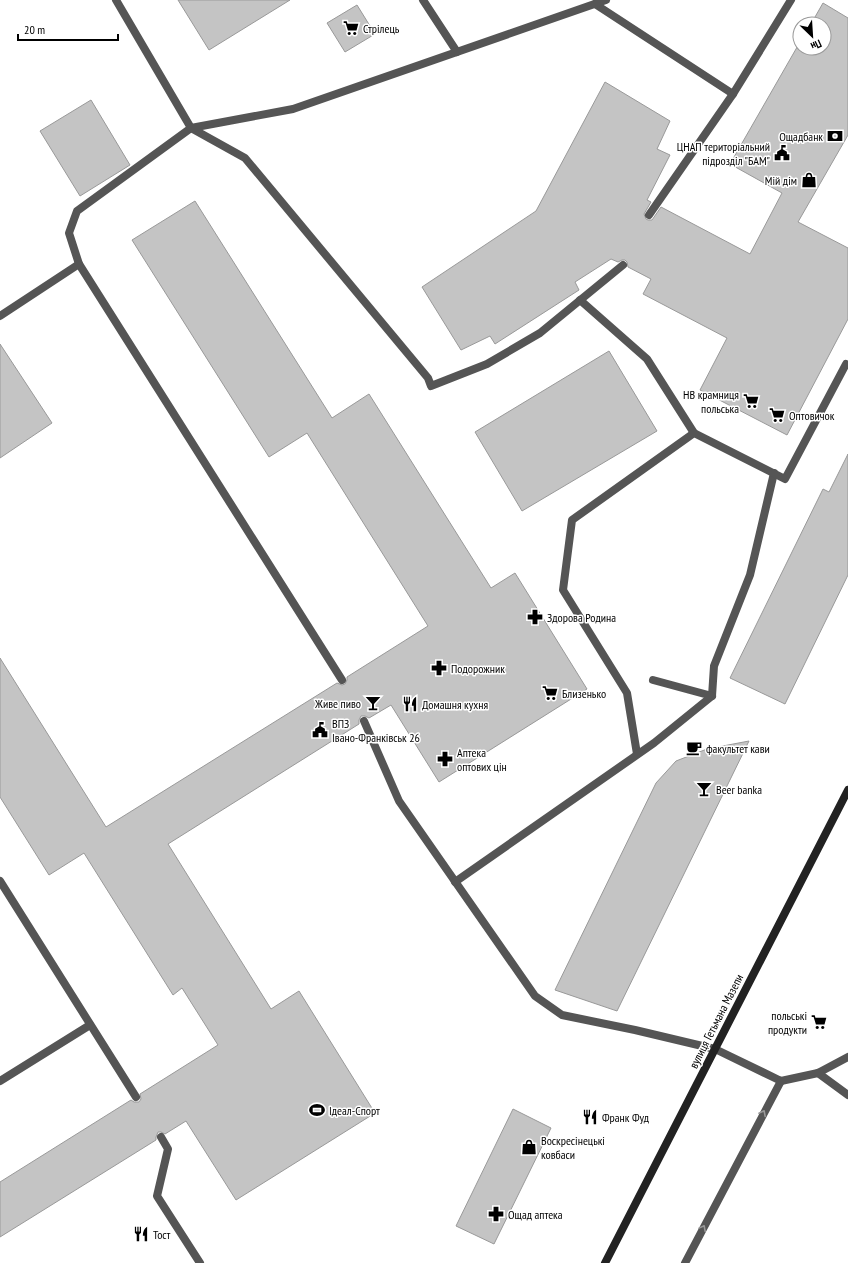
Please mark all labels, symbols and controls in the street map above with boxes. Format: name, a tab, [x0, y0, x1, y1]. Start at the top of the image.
scale bar	[18, 16, 118, 42]
north arrow	[792, 16, 832, 56]
supermarket icon: Стрілець	[342, 19, 360, 37]
place label: Стрілець	[363, 21, 400, 36]
text: 20 m	[24, 22, 45, 37]
text: Пн	[808, 36, 824, 54]
bank icon: Ощадбанк	[826, 127, 844, 145]
place label: Ощадбанк	[779, 129, 823, 144]
place label: ЦНАП територіальний підрозділ "БАМ"	[677, 139, 770, 168]
public building icon: ЦНАП територіальний підрозділ "БАМ"	[773, 144, 791, 162]
shop icon: Мій дім	[800, 171, 818, 189]
place label: Мій дім	[765, 173, 797, 188]
place label: НВ крамниця польська	[683, 387, 739, 416]
supermarket icon: НВ крамниця польська	[742, 392, 760, 410]
supermarket icon: Оптовичок	[768, 406, 786, 424]
place label: Оптовичок	[789, 408, 835, 423]
pharmacy icon: Здорова Родина	[526, 608, 544, 626]
place label: Здорова Родина	[547, 610, 616, 625]
pharmacy icon: Подорожник	[430, 659, 448, 677]
place label: Подорожник	[451, 661, 505, 676]
supermarket icon: Близенько	[541, 684, 559, 702]
place label: Близенько	[562, 686, 606, 701]
bar icon: Живе пиво	[364, 694, 382, 712]
restaurant icon: Домашня кухня	[401, 695, 419, 713]
place label: Живе пиво	[314, 696, 361, 711]
place label: Домашня кухня	[422, 697, 488, 712]
place label: ВПЗ Івано-Франківськ 26	[332, 716, 420, 745]
public building icon: ВПЗ Івано-Франківськ 26	[311, 721, 329, 739]
cafe icon: факультет кави	[685, 739, 703, 757]
place label: факультет кави	[706, 741, 770, 756]
place label: Аптека оптових цін	[457, 745, 507, 774]
pharmacy icon: Аптека оптових цін	[436, 750, 454, 768]
bar icon: Beer banka	[695, 780, 713, 798]
place label: Beer banka	[716, 782, 762, 797]
street label: вулиця Гетьмана Мазепи	[686, 971, 746, 1071]
place label: польські продукти	[768, 1008, 807, 1037]
supermarket icon: польські продукти	[810, 1013, 828, 1031]
sports icon: Ідеал-Спорт	[308, 1101, 326, 1119]
place label: Ідеал-Спорт	[329, 1103, 380, 1118]
restaurant icon: Франк Фуд	[581, 1108, 599, 1126]
place label: Франк Фуд	[602, 1110, 650, 1125]
one-way arrow	[759, 1110, 766, 1118]
place label: Воскресінецькі ковбаси	[541, 1133, 605, 1162]
shop icon: Воскресінецькі ковбаси	[520, 1138, 538, 1156]
pharmacy icon: Ощад аптека	[487, 1205, 505, 1223]
place label: Ощад аптека	[508, 1207, 563, 1222]
restaurant icon: Тост	[132, 1225, 150, 1243]
one-way arrow	[698, 1225, 706, 1233]
place label: Тост	[153, 1227, 170, 1242]

